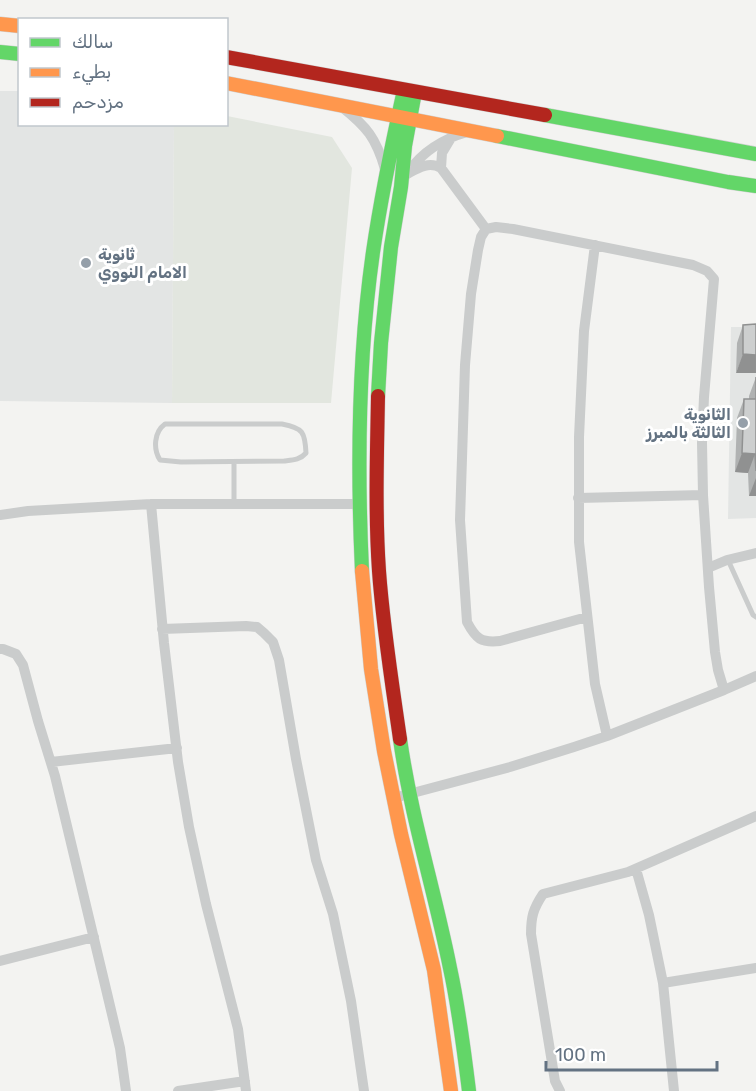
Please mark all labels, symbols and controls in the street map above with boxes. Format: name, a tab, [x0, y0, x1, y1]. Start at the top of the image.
legend	[18, 18, 228, 126]
text: سالك	[72, 31, 113, 53]
text: بطيء	[72, 61, 111, 85]
text: مزدحم	[72, 91, 124, 114]
place label: ثانوية الامام النووي	[98, 245, 187, 284]
marker: ثانوية الامام النووي	[79, 256, 93, 270]
place label: الثانوية الثالثة بالمبرز	[645, 405, 731, 442]
marker: الثانوية الثالثة بالمبرز	[736, 416, 750, 430]
scale bar	[546, 1034, 717, 1072]
text: 100 m	[555, 1044, 606, 1066]

